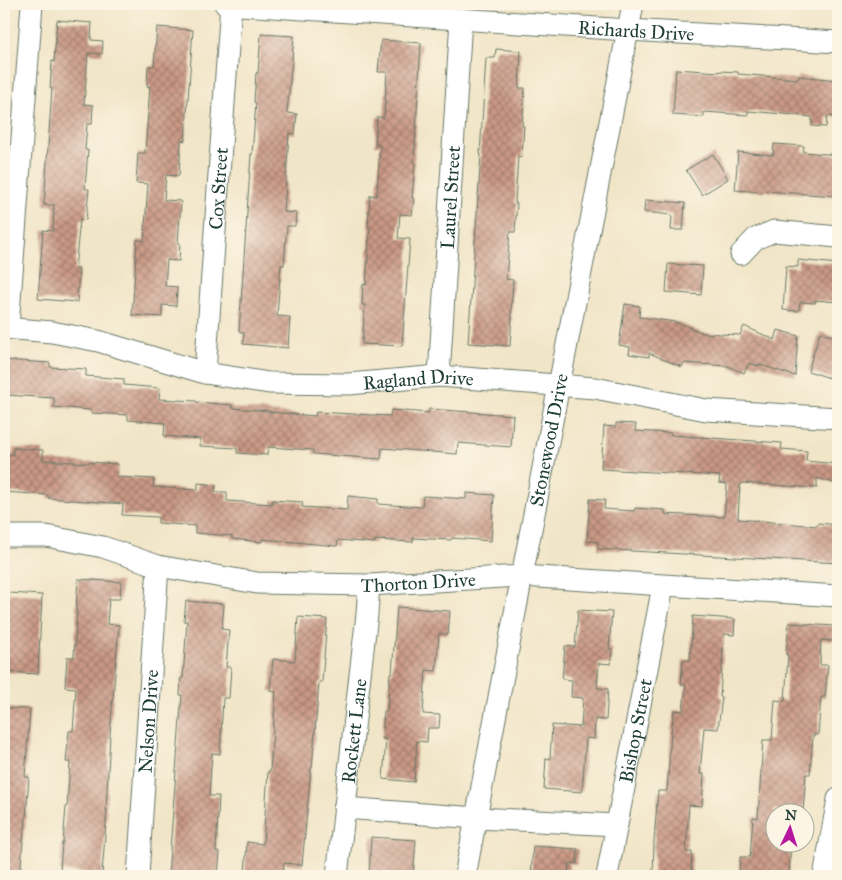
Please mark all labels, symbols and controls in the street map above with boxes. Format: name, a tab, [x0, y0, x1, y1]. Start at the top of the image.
street label: Richards Drive	[577, 15, 695, 45]
street label: Laurel Street	[435, 145, 465, 250]
street label: Cox Street	[204, 146, 232, 230]
street label: Ragland Drive	[362, 364, 475, 394]
street label: Stonewood Drive	[524, 371, 573, 508]
street label: Thorton Drive	[361, 567, 476, 597]
street label: Nelson Drive	[133, 669, 163, 774]
street label: Bishop Street	[614, 676, 656, 785]
street label: Rockett Lane	[336, 677, 371, 785]
north arrow	[764, 802, 814, 852]
text: N	[784, 807, 798, 824]

